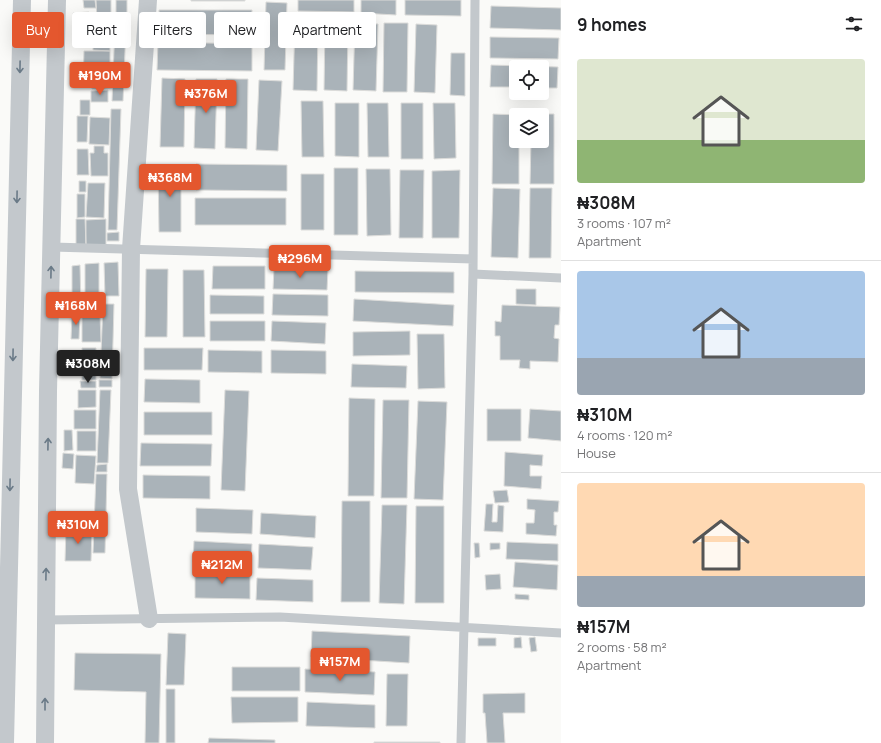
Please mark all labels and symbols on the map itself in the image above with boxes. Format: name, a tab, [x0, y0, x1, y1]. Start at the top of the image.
one-way arrow	[17, 60, 24, 73]
pin: ₦190M	[72, 62, 128, 96]
pin: ₦376M	[178, 80, 234, 114]
pin: ₦368M	[142, 164, 198, 198]
one-way arrow	[13, 190, 21, 203]
pin: ₦296M	[272, 245, 328, 279]
one-way arrow	[48, 266, 55, 279]
pin: ₦168M	[48, 292, 104, 326]
one-way arrow	[9, 348, 17, 361]
pin: ₦308M	[60, 350, 116, 384]
one-way arrow	[44, 438, 52, 451]
one-way arrow	[6, 478, 14, 491]
pin: ₦310M	[50, 511, 106, 545]
pin: ₦212M	[194, 551, 250, 585]
one-way arrow	[42, 568, 50, 581]
pin: ₦157M	[312, 648, 368, 682]
one-way arrow	[41, 698, 49, 711]

